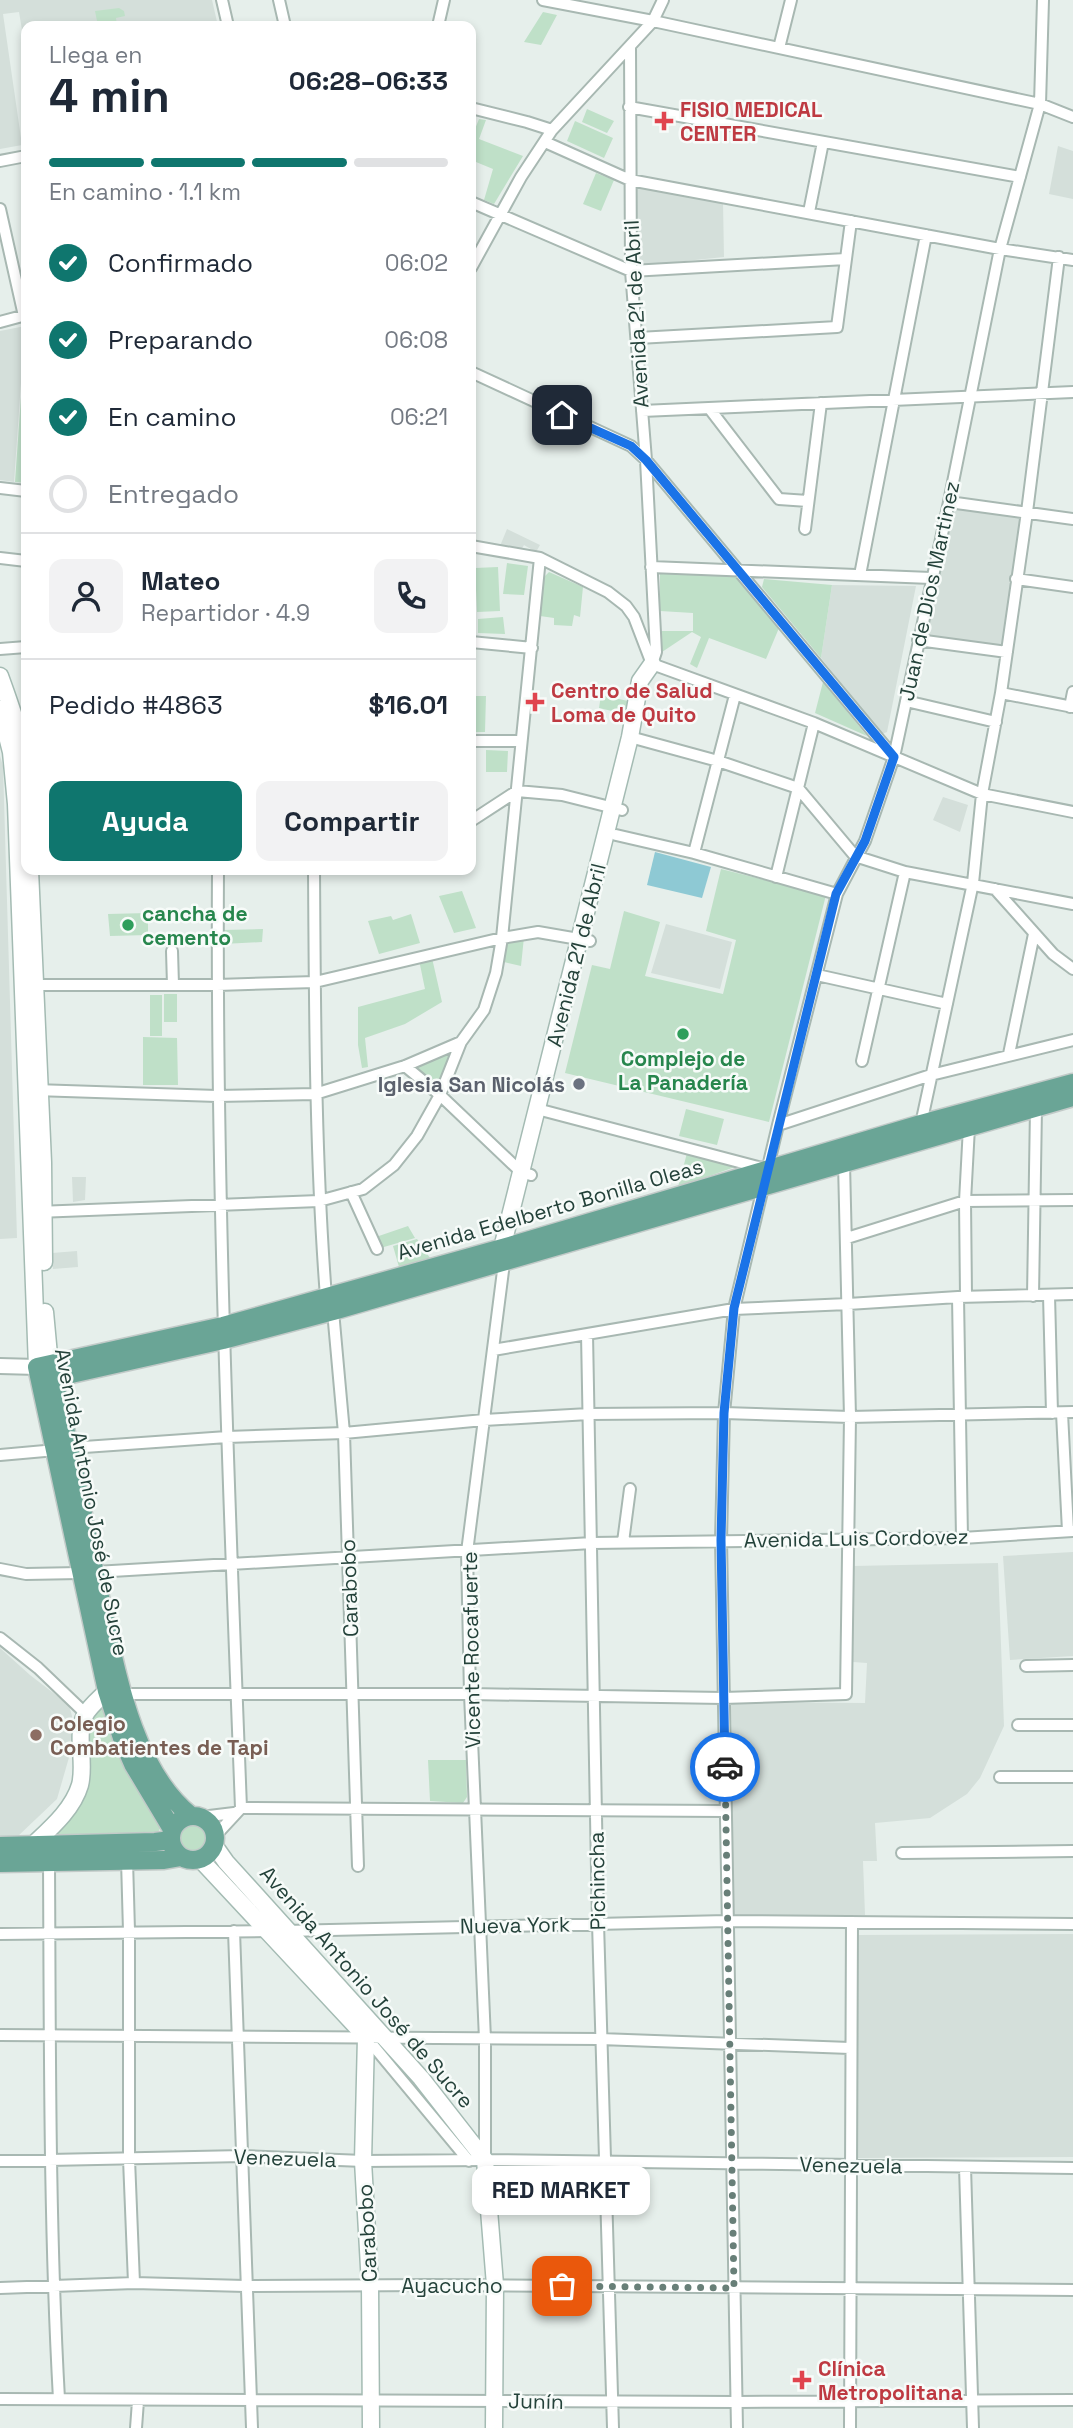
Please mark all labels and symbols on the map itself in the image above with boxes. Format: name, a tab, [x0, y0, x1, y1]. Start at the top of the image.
place label: FISIO MEDICAL CENTER	[680, 96, 822, 147]
marker: FISIO MEDICAL CENTER	[654, 111, 674, 131]
street label: Avenida 21 de Abril	[618, 219, 654, 409]
pin	[532, 385, 592, 445]
street label: Juan de Dios Martinez	[893, 479, 965, 703]
place label: Centro de Salud Loma de Quito	[551, 677, 713, 728]
marker: Centro de Salud Loma de Quito	[525, 692, 545, 712]
street label: Avenida 21 de Abril	[540, 860, 612, 1050]
place label: cancha de cemento	[142, 900, 248, 951]
marker: cancha de cemento	[120, 917, 136, 933]
marker: Complejo de La Panadería	[675, 1026, 691, 1042]
place label: Complejo de La Panadería	[618, 1045, 748, 1096]
place label: Iglesia San Nicolás	[378, 1071, 565, 1098]
marker: Iglesia San Nicolás	[571, 1076, 587, 1092]
street label: Avenida Edelberto Bonilla Oleas	[394, 1152, 706, 1266]
street label: Avenida Antonio José de Sucre	[49, 1346, 135, 1658]
street label: Avenida Luis Cordovez	[743, 1523, 969, 1553]
street label: Carabobo	[334, 1538, 364, 1638]
street label: Vicente Rocafuerte	[456, 1551, 486, 1749]
place label: Colegio Combatientes de Tapi	[50, 1710, 269, 1761]
marker: Colegio Combatientes de Tapi	[28, 1727, 44, 1743]
courier	[690, 1732, 760, 1802]
street label: Pichincha	[583, 1831, 611, 1931]
street label: Avenida Antonio José de Sucre	[254, 1860, 480, 2114]
street label: Nueva York	[460, 1911, 570, 1939]
street label: Venezuela	[233, 2143, 337, 2173]
street label: Venezuela	[799, 2151, 903, 2179]
callout: RED MARKET	[473, 2167, 651, 2216]
street label: Carabobo	[351, 2183, 383, 2283]
pin	[532, 2256, 592, 2316]
street label: Ayacucho	[401, 2272, 503, 2299]
place label: Clínica Metropolitana	[818, 2355, 963, 2406]
marker: Clínica Metropolitana	[792, 2370, 812, 2390]
street label: Junín	[508, 2387, 564, 2415]

